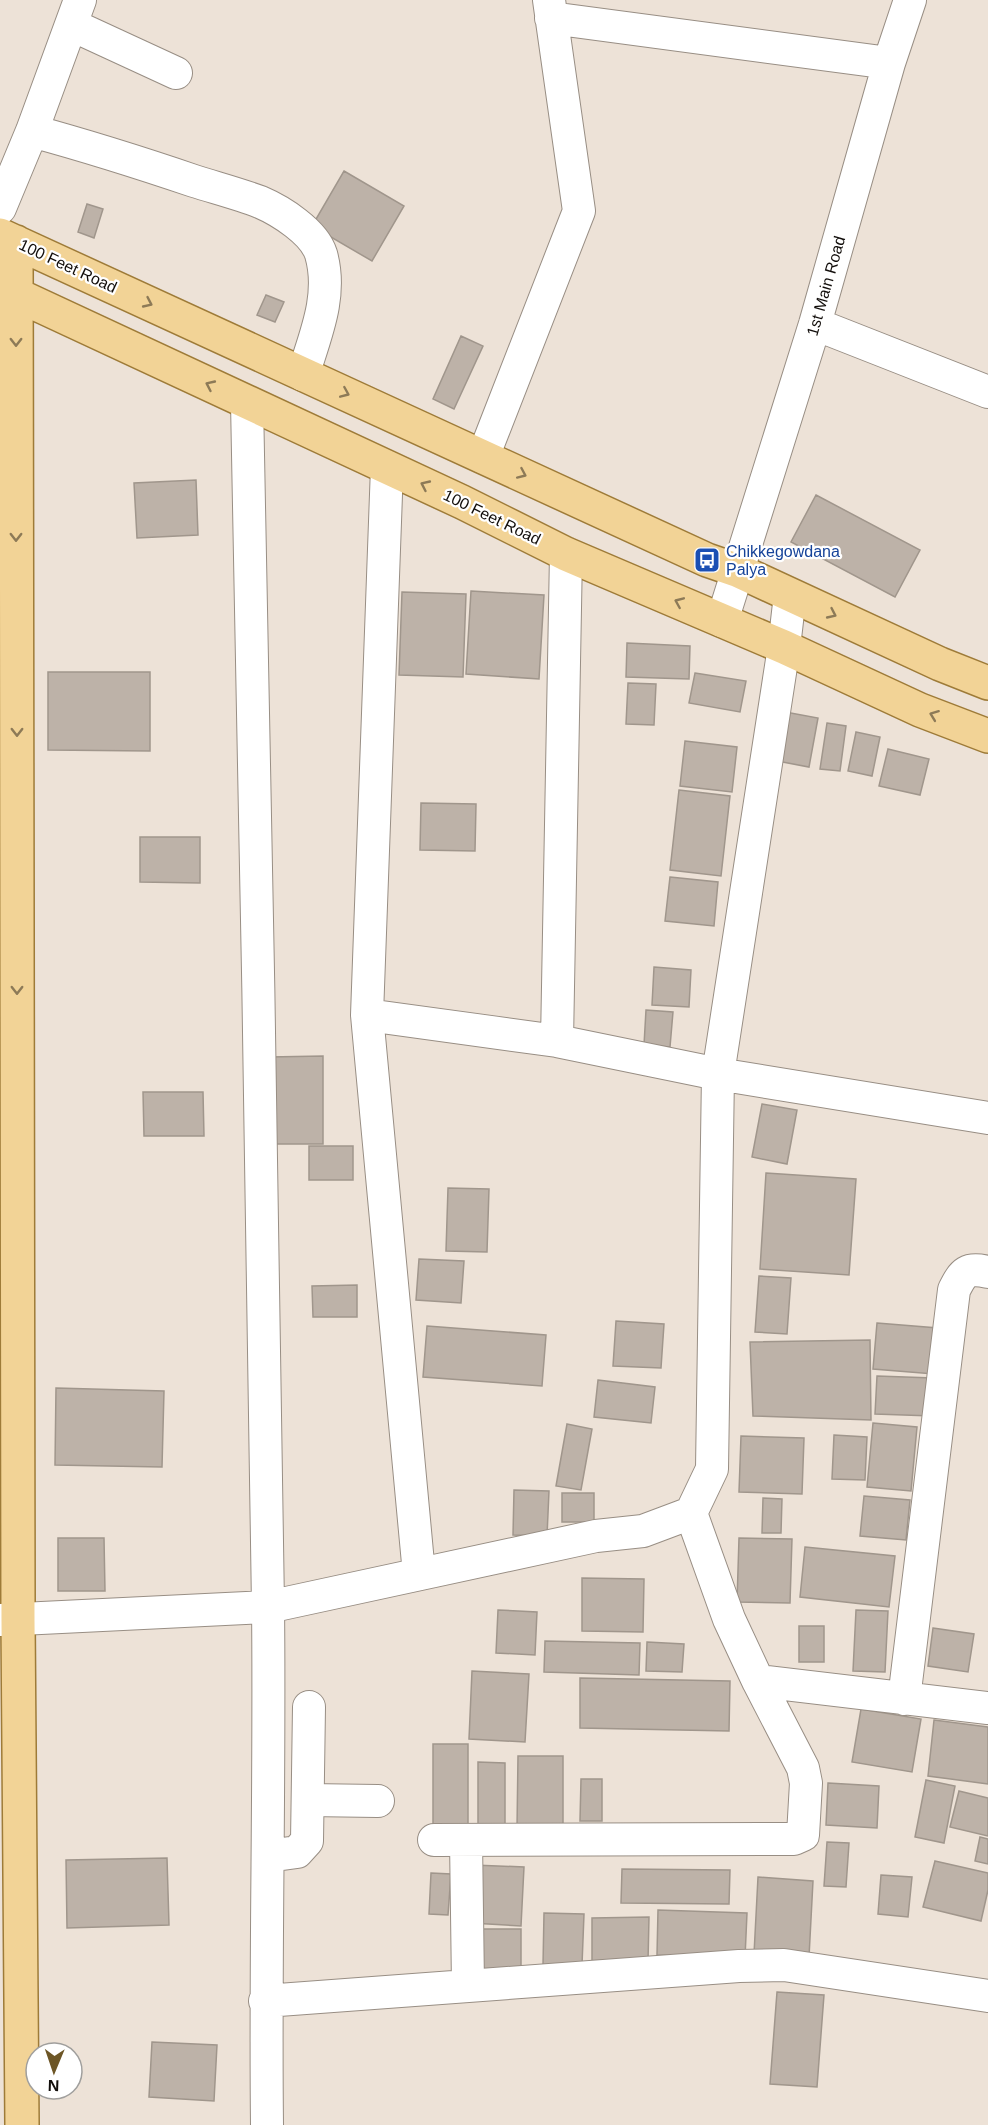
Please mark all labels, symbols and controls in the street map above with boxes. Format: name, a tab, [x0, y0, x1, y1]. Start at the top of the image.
street label: 1st Main Road	[804, 234, 848, 338]
street label: 100 Feet Road	[16, 236, 120, 296]
one-way arrow	[142, 296, 153, 308]
one-way arrow	[10, 338, 22, 347]
one-way arrow	[206, 381, 217, 393]
one-way arrow	[339, 386, 350, 398]
one-way arrow	[516, 467, 527, 479]
one-way arrow	[421, 480, 432, 492]
street label: 100 Feet Road	[441, 486, 543, 548]
one-way arrow	[10, 533, 22, 542]
place label: Chikkegowdana Palya	[726, 543, 840, 578]
bus stop icon: Chikkegowdana Palya	[692, 545, 722, 575]
one-way arrow	[674, 597, 685, 609]
one-way arrow	[826, 607, 837, 619]
one-way arrow	[929, 710, 940, 722]
one-way arrow	[11, 728, 23, 737]
one-way arrow	[11, 986, 23, 995]
north arrow	[24, 2041, 84, 2101]
text: N	[47, 2077, 60, 2094]

